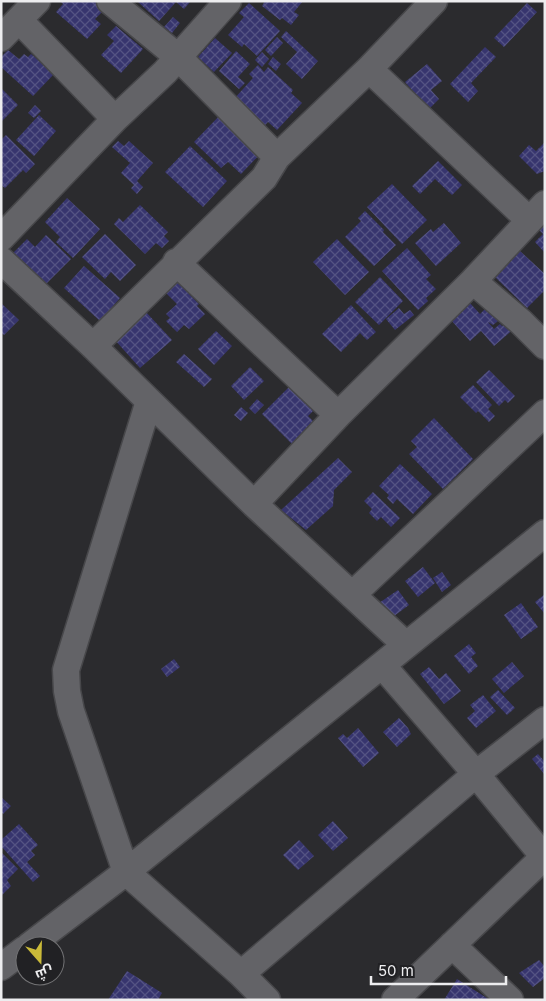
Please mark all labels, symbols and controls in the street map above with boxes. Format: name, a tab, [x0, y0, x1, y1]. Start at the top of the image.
north arrow	[15, 936, 65, 986]
scale bar	[371, 954, 506, 986]
text: 50 m	[378, 961, 414, 980]
text: ش	[33, 962, 56, 985]

